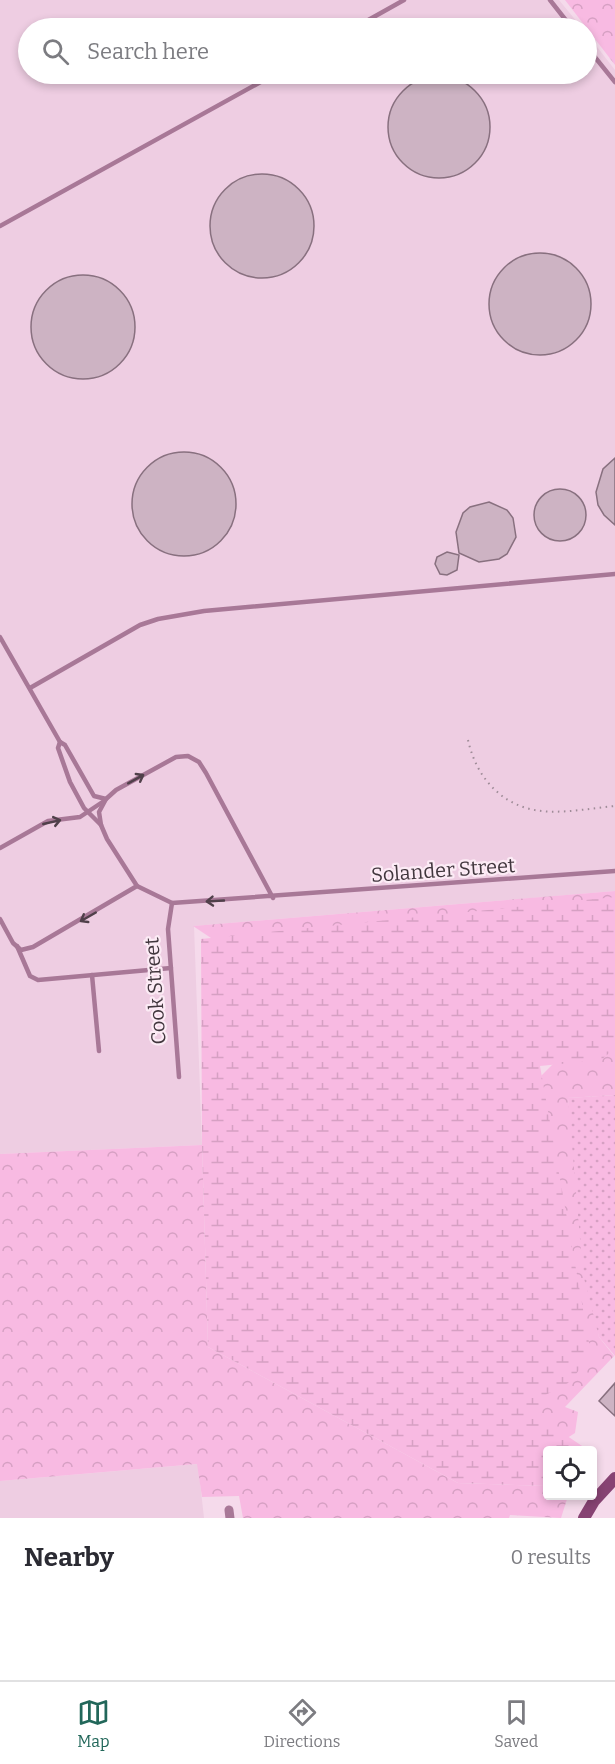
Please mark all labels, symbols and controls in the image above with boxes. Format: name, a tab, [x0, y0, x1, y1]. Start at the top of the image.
search box	[18, 18, 597, 84]
icon: search	[39, 35, 72, 68]
text: Search here	[87, 38, 209, 65]
one-way arrow	[126, 773, 144, 784]
one-way arrow	[42, 816, 61, 827]
street label: Solander Street	[370, 853, 516, 887]
one-way arrow	[205, 896, 225, 907]
one-way arrow	[80, 911, 97, 923]
street label: Cook Street	[139, 937, 171, 1045]
map controls	[543, 1446, 597, 1500]
button: locate	[543, 1446, 597, 1500]
text: Nearby	[24, 1542, 114, 1573]
text: 0 results	[511, 1545, 591, 1569]
tab: Map	[77, 1696, 110, 1751]
tab: Directions	[264, 1696, 341, 1751]
tab: Saved	[494, 1696, 538, 1751]

